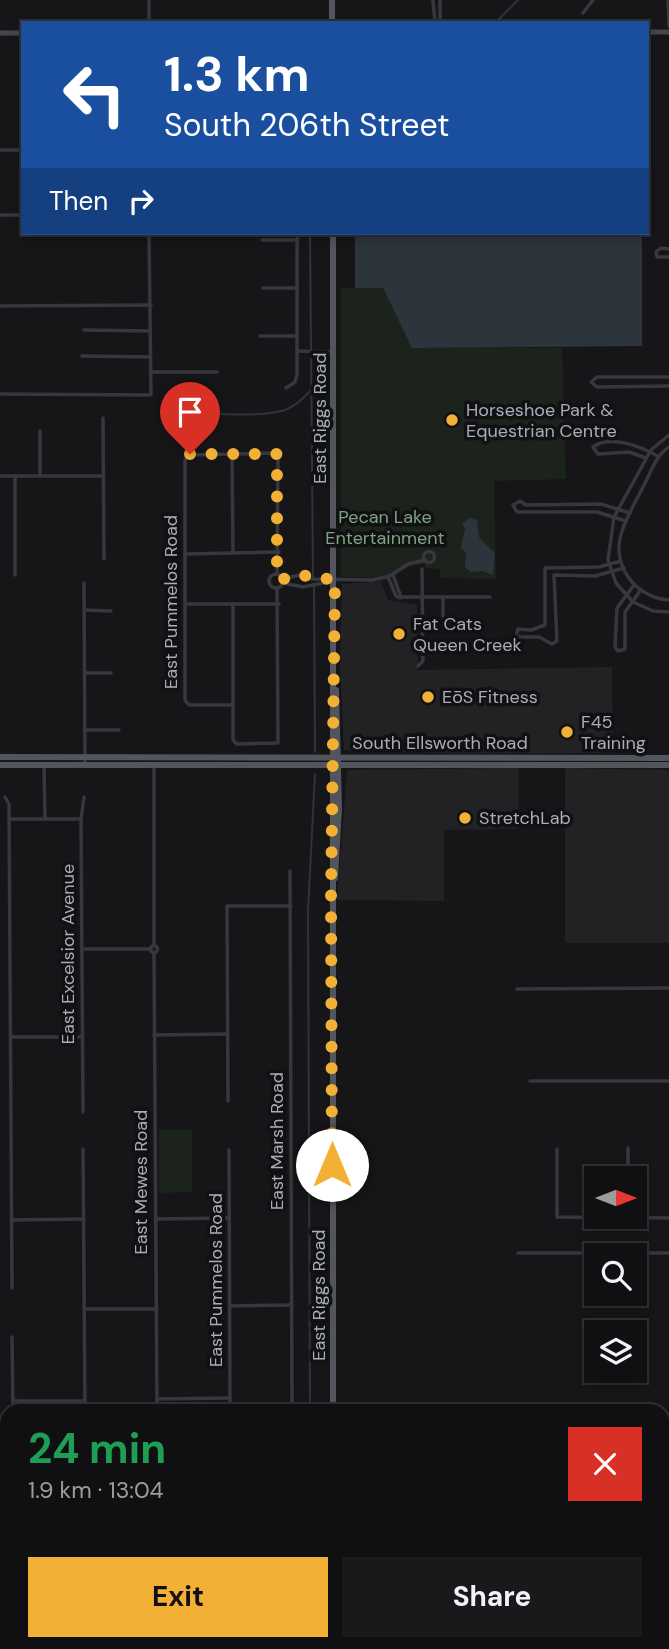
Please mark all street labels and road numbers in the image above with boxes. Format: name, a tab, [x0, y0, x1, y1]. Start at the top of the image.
street label: East Riggs Road	[308, 352, 332, 484]
street label: East Pummelos Road	[159, 515, 183, 689]
street label: South Ellsworth Road	[352, 731, 528, 755]
street label: East Excelsior Avenue	[56, 864, 80, 1044]
street label: East Marsh Road	[265, 1072, 289, 1210]
street label: East Mewes Road	[129, 1110, 153, 1254]
street label: East Pummelos Road	[204, 1193, 228, 1367]
street label: East Riggs Road	[307, 1229, 331, 1361]

